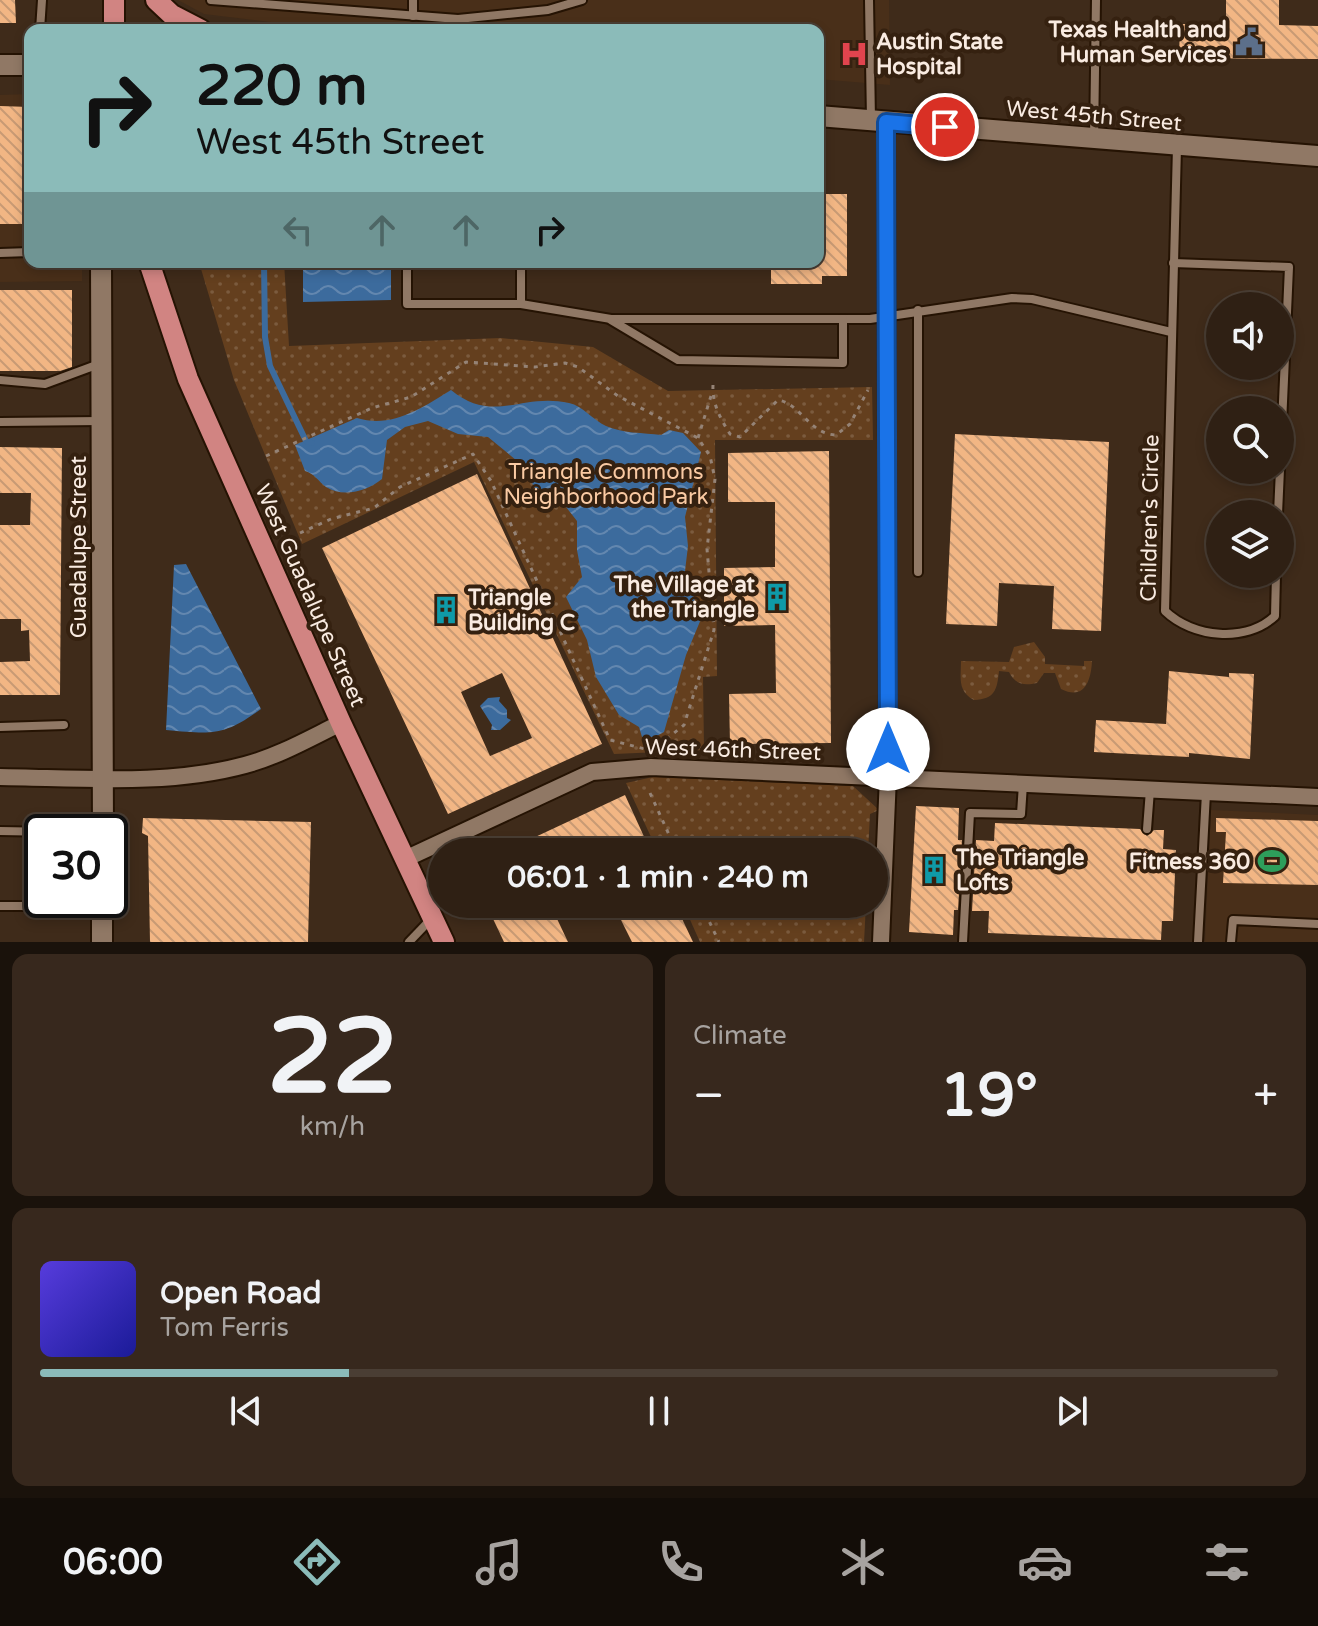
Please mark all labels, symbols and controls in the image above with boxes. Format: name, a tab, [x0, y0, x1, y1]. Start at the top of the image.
place label: Texas Health and Human Services	[1047, 17, 1227, 68]
public building icon: Texas Health and Human Services	[1234, 27, 1264, 57]
place label: Austin State Hospital	[876, 29, 1003, 80]
hospital icon: Austin State Hospital	[839, 39, 869, 69]
text: 220 m	[196, 53, 367, 120]
icon: right	[64, 56, 168, 160]
pin	[911, 93, 979, 161]
street label: West 45th Street	[1005, 95, 1183, 137]
icon: arrive	[923, 105, 967, 149]
text: West 45th Street	[196, 121, 485, 164]
icon: left	[276, 208, 320, 252]
icon: ahead	[360, 208, 404, 252]
icon: ahead	[444, 208, 488, 252]
icon: right	[528, 208, 572, 252]
map controls	[1206, 292, 1294, 588]
button: sound	[1206, 292, 1294, 380]
button: search	[1206, 396, 1294, 484]
street label: Children's Circle	[1136, 434, 1164, 602]
street label: Guadalupe Street	[66, 456, 92, 638]
park label: Triangle Commons Neighborhood Park	[504, 459, 709, 510]
street label: West Guadalupe Street	[249, 480, 371, 711]
button: layers	[1206, 500, 1294, 588]
place label: The Village at the Triangle	[613, 572, 756, 623]
building icon: The Village at the Triangle	[762, 582, 792, 612]
place label: Triangle Building C	[467, 585, 575, 636]
building icon: Triangle Building C	[431, 595, 461, 625]
position arrow	[846, 707, 930, 791]
street label: West 46th Street	[644, 734, 822, 766]
speed limit sign: 30	[24, 814, 128, 918]
place label: The Triangle Lofts	[955, 845, 1084, 896]
sports icon: Fitness 360	[1257, 846, 1287, 876]
place label: Fitness 360	[1129, 849, 1250, 875]
building icon: The Triangle Lofts	[919, 855, 949, 885]
text: 06:01 · 1 min · 240 m	[507, 859, 809, 896]
text: 22	[267, 996, 398, 1121]
text: Climate	[693, 1020, 787, 1051]
text: 19°	[940, 1060, 1038, 1132]
text: −	[693, 1070, 724, 1123]
text: +	[1253, 1070, 1278, 1123]
text: km/h	[300, 1111, 365, 1142]
text: Open Road	[160, 1275, 321, 1312]
text: Tom Ferris	[160, 1312, 289, 1343]
icon: previous	[224, 1389, 268, 1433]
icon: pause	[637, 1389, 681, 1433]
icon: next	[1050, 1389, 1094, 1433]
icon: directions	[289, 1534, 345, 1590]
icon: music	[471, 1534, 527, 1590]
icon: phone	[653, 1534, 709, 1590]
icon: climate	[835, 1534, 891, 1590]
icon: car	[1017, 1534, 1073, 1590]
icon: filters	[1199, 1534, 1255, 1590]
text: 06:00	[63, 1541, 163, 1584]

